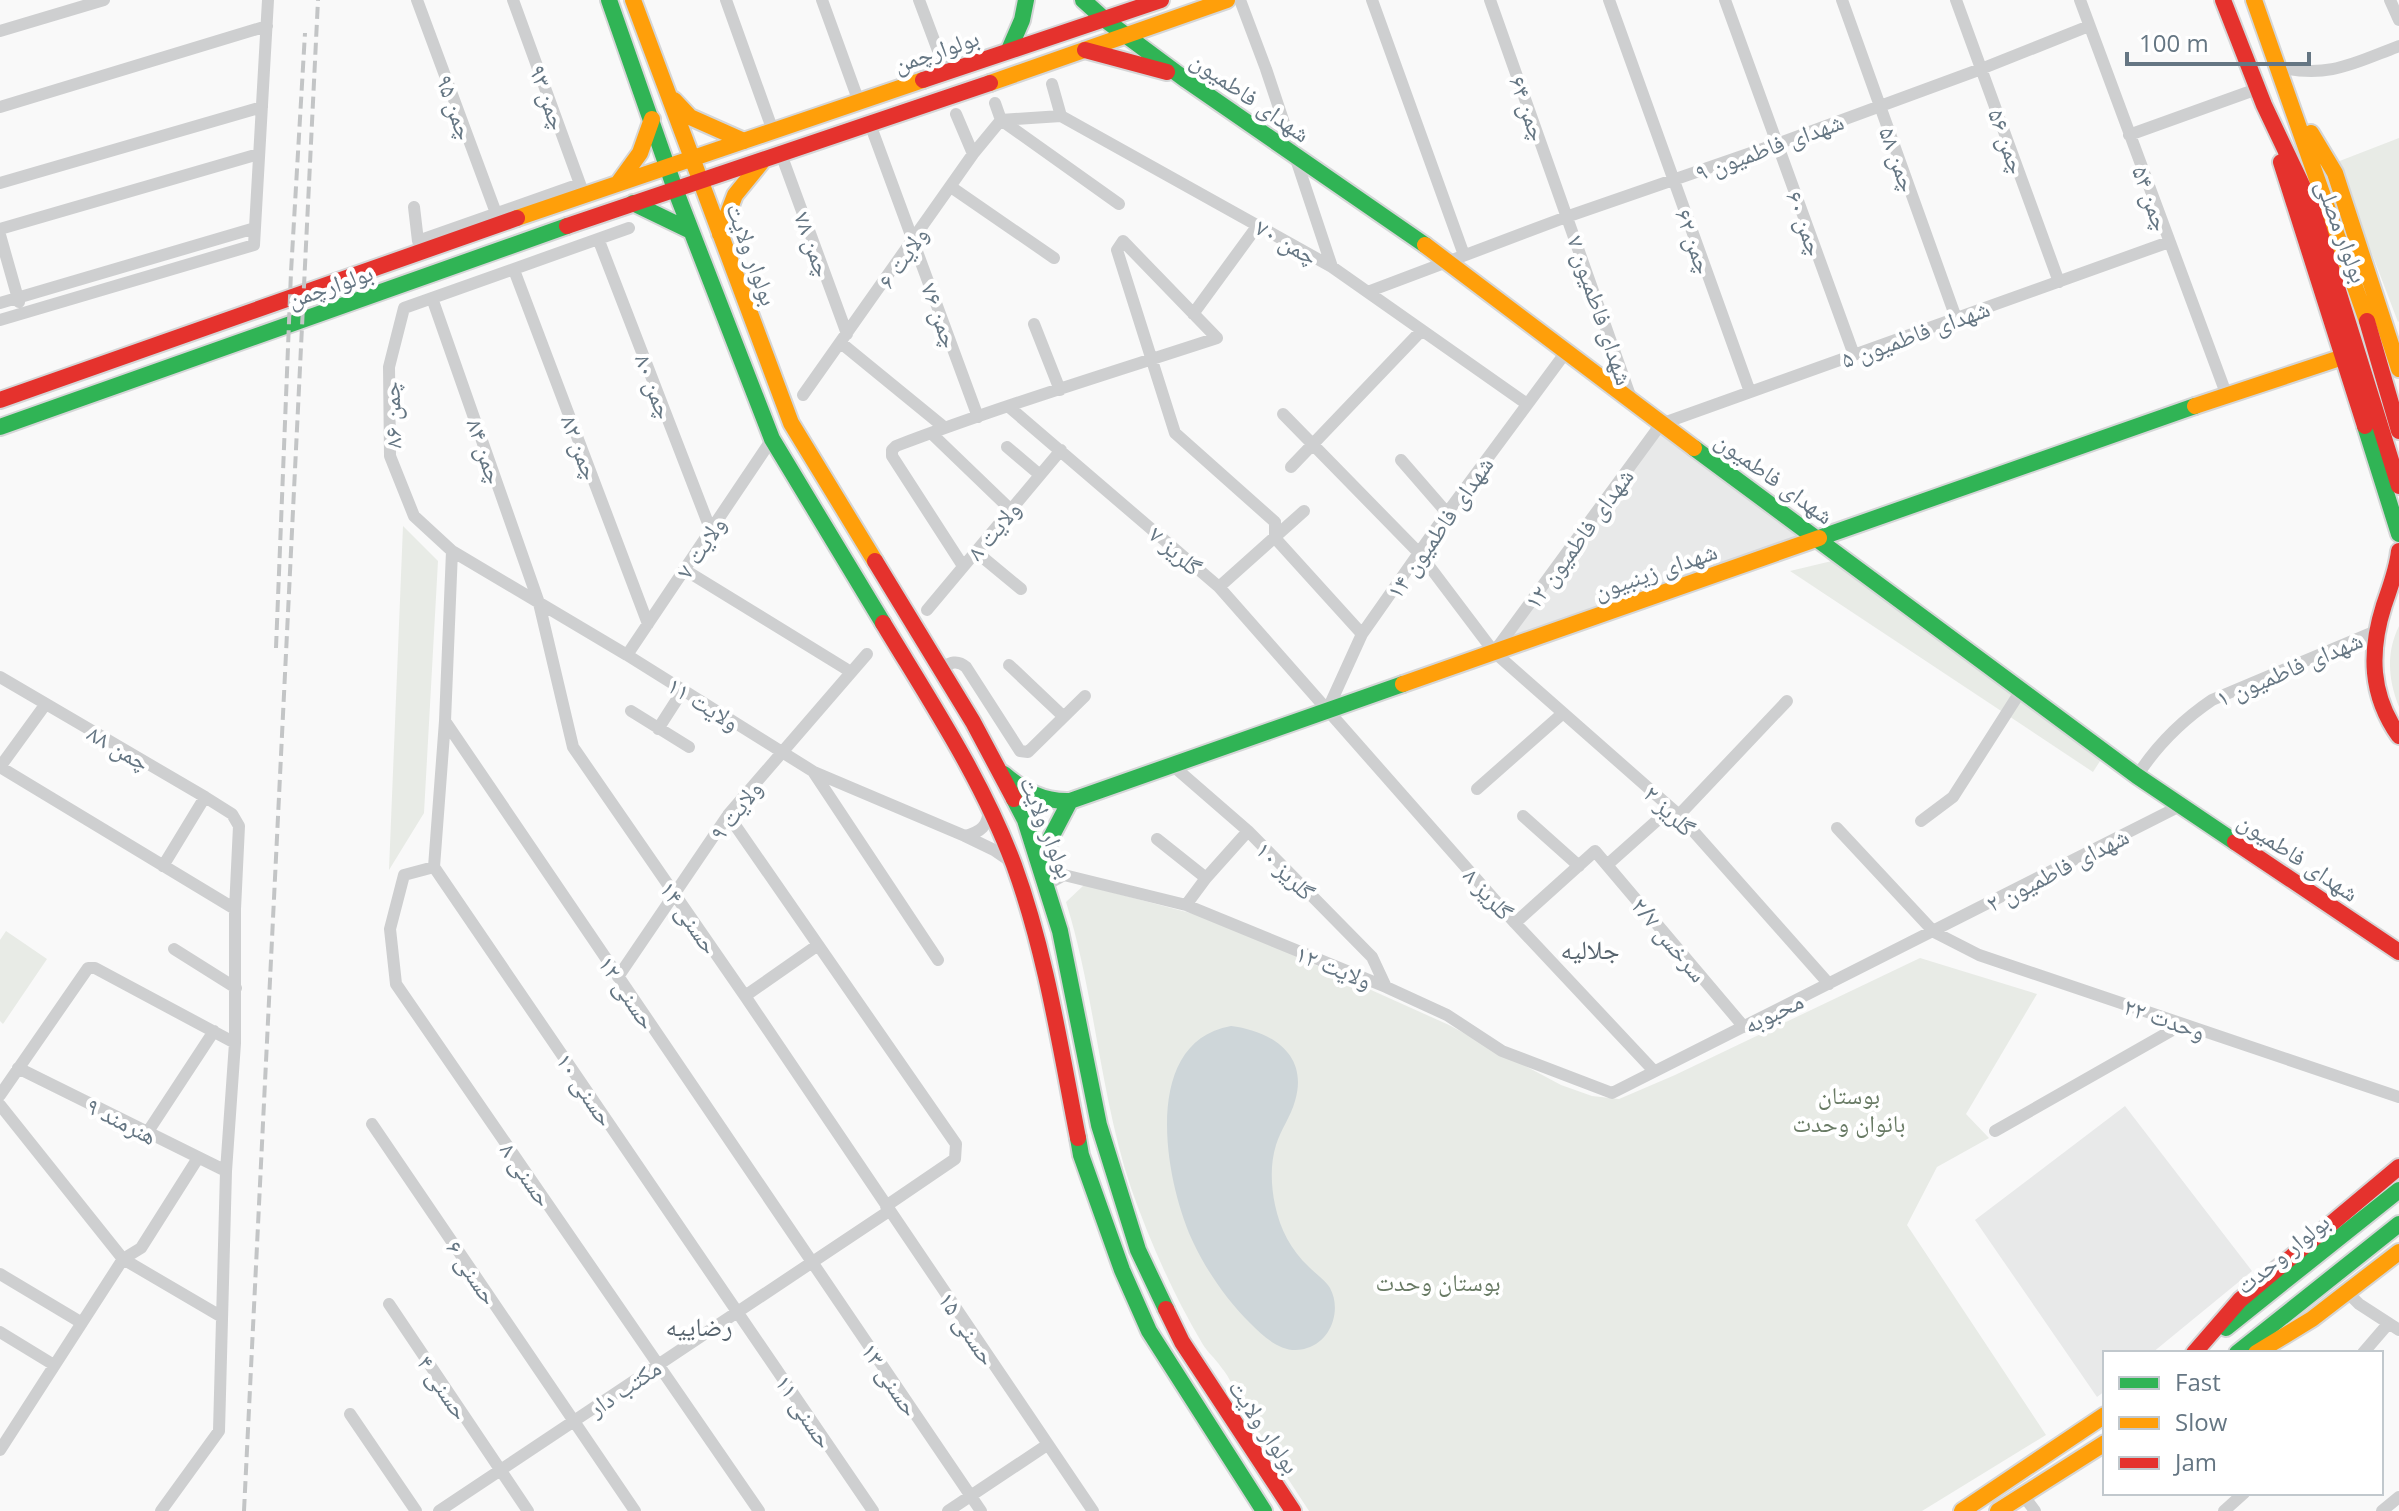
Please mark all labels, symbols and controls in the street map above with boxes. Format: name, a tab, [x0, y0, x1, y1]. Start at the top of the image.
scale bar	[2127, 16, 2309, 66]
street label: بولوارچمن	[889, 20, 983, 80]
text: 100 m	[2139, 26, 2209, 59]
street label: شهدای فاطمیون	[1185, 43, 1317, 149]
street label: چمن ۹۳	[522, 60, 576, 134]
street label: چمن ۹۵	[429, 70, 483, 144]
street label: چمن ۶۴	[1502, 71, 1556, 145]
street label: شهدای فاطمیون ۹	[1690, 104, 1848, 188]
street label: چمن ۵۶	[1981, 104, 2035, 178]
street label: چمن ۵۸	[1872, 122, 1926, 196]
street label: چمن ۵۴	[2125, 161, 2179, 235]
street label: بولوار مصلی	[2309, 175, 2377, 287]
street label: چمن ۶۰	[1779, 186, 1833, 260]
street label: بولوار ولایت	[719, 198, 787, 310]
street label: چمن ۶۲	[1668, 204, 1722, 278]
street label: چمن ۷۸	[787, 207, 841, 281]
street label: چمن ۷۰	[1250, 210, 1324, 272]
street label: ولایت ۶	[869, 219, 935, 295]
street label: شهدای فاطمیون ۷	[1560, 231, 1642, 389]
street label: بولوارچمن	[283, 255, 377, 315]
street label: چمن ۷۶	[914, 278, 968, 352]
street label: شهدای فاطمیون ۵	[1836, 291, 1994, 375]
street label: چمن ۸۰	[628, 349, 682, 423]
street label: چمن ۸۶	[373, 381, 409, 449]
street label: چمن ۸۲	[554, 410, 608, 484]
street label: چمن ۸۴	[459, 414, 513, 488]
street label: شهدای فاطمیون	[1709, 423, 1841, 531]
street label: شهدای فاطمیون ۱۴	[1378, 449, 1500, 605]
street label: شهدای فاطمیون ۱۲	[1516, 461, 1640, 615]
street label: ولایت ۸	[958, 493, 1028, 567]
street label: ولایت ۷	[667, 509, 733, 585]
street label: گلریز ۷	[1142, 518, 1210, 582]
street label: شهدای زینبیون	[1589, 533, 1721, 607]
street label: شهدای فاطمیون ۱	[2211, 622, 2367, 714]
street label: ولایت ۱۱	[662, 668, 746, 738]
street label: چمن ۸۸	[82, 716, 156, 778]
street label: بولوار ولایت	[1013, 771, 1083, 883]
street label: ولایت ۹	[701, 773, 769, 847]
street label: گلریز ۲	[1637, 777, 1703, 843]
street label: شهدای فاطمیون	[2232, 803, 2366, 909]
street label: شهدای فاطمیون ۲	[1980, 819, 2134, 919]
street label: گلریز ۱۰	[1249, 833, 1323, 907]
street label: گلریز ۸	[1457, 859, 1522, 927]
street label: حسنی ۱۴	[653, 874, 727, 960]
street label: سرخس ۲/۷	[1625, 889, 1715, 989]
district label: جلالیه	[1560, 931, 1620, 967]
street label: ولایت ۱۲	[1291, 936, 1377, 996]
street label: حسنی ۱۲	[591, 949, 665, 1035]
street label: محبوبه	[1738, 983, 1808, 1041]
street label: وحدت ۲۲	[2120, 989, 2210, 1047]
street label: حسنی ۱۰	[549, 1046, 623, 1132]
park label: بوستان بانوان وحدت	[1793, 1078, 1905, 1139]
street label: هنرمند ۹	[81, 1088, 163, 1152]
street label: حسنی ۸	[493, 1135, 561, 1213]
street label: بولوار وحدت	[2228, 1205, 2336, 1301]
street label: حسنی ۶	[439, 1233, 507, 1311]
park label: بوستان وحدت	[1375, 1265, 1501, 1298]
street label: حسنی ۱۵	[931, 1285, 1005, 1371]
district label: رضاییه	[665, 1308, 733, 1344]
street label: حسنی ۱۳	[854, 1336, 928, 1422]
street label: حسنی ۴	[410, 1348, 478, 1426]
street label: مکتب دار	[580, 1351, 667, 1424]
legend	[2103, 1351, 2383, 1495]
text: Fast	[2175, 1365, 2221, 1398]
street label: حسنی ۱۱	[768, 1368, 842, 1454]
street label: بولوار ولایت	[1221, 1372, 1309, 1480]
text: Slow	[2175, 1405, 2228, 1438]
text: Jam	[2173, 1445, 2217, 1478]

